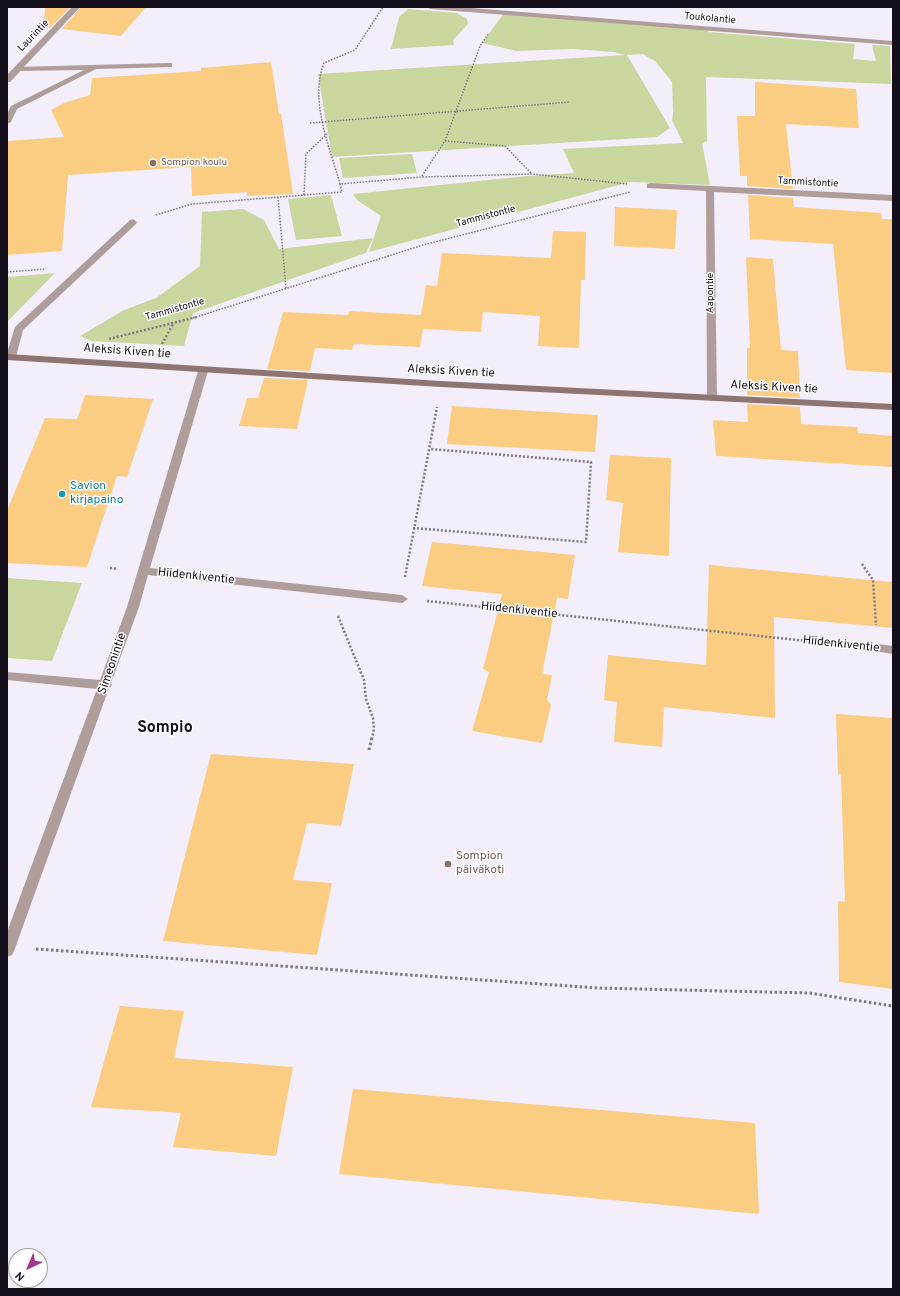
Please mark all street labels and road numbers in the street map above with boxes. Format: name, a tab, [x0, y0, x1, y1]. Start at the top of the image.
street label: Toukolantie	[684, 11, 736, 27]
street label: Laurintie	[16, 17, 52, 55]
street label: Tammistontie	[777, 175, 839, 191]
street label: Tammistontie	[455, 203, 517, 231]
street label: Aapontie	[705, 273, 717, 313]
street label: Tammistontie	[144, 296, 206, 324]
street label: Aleksis Kiven tie	[83, 342, 171, 362]
street label: Aleksis Kiven tie	[407, 363, 495, 381]
street label: Aleksis Kiven tie	[730, 379, 818, 397]
street label: Hiidenkiventie	[157, 566, 235, 588]
street label: Hiidenkiventie	[480, 600, 558, 622]
street label: Simeonintie	[96, 631, 130, 697]
street label: Hiidenkiventie	[802, 634, 880, 656]

